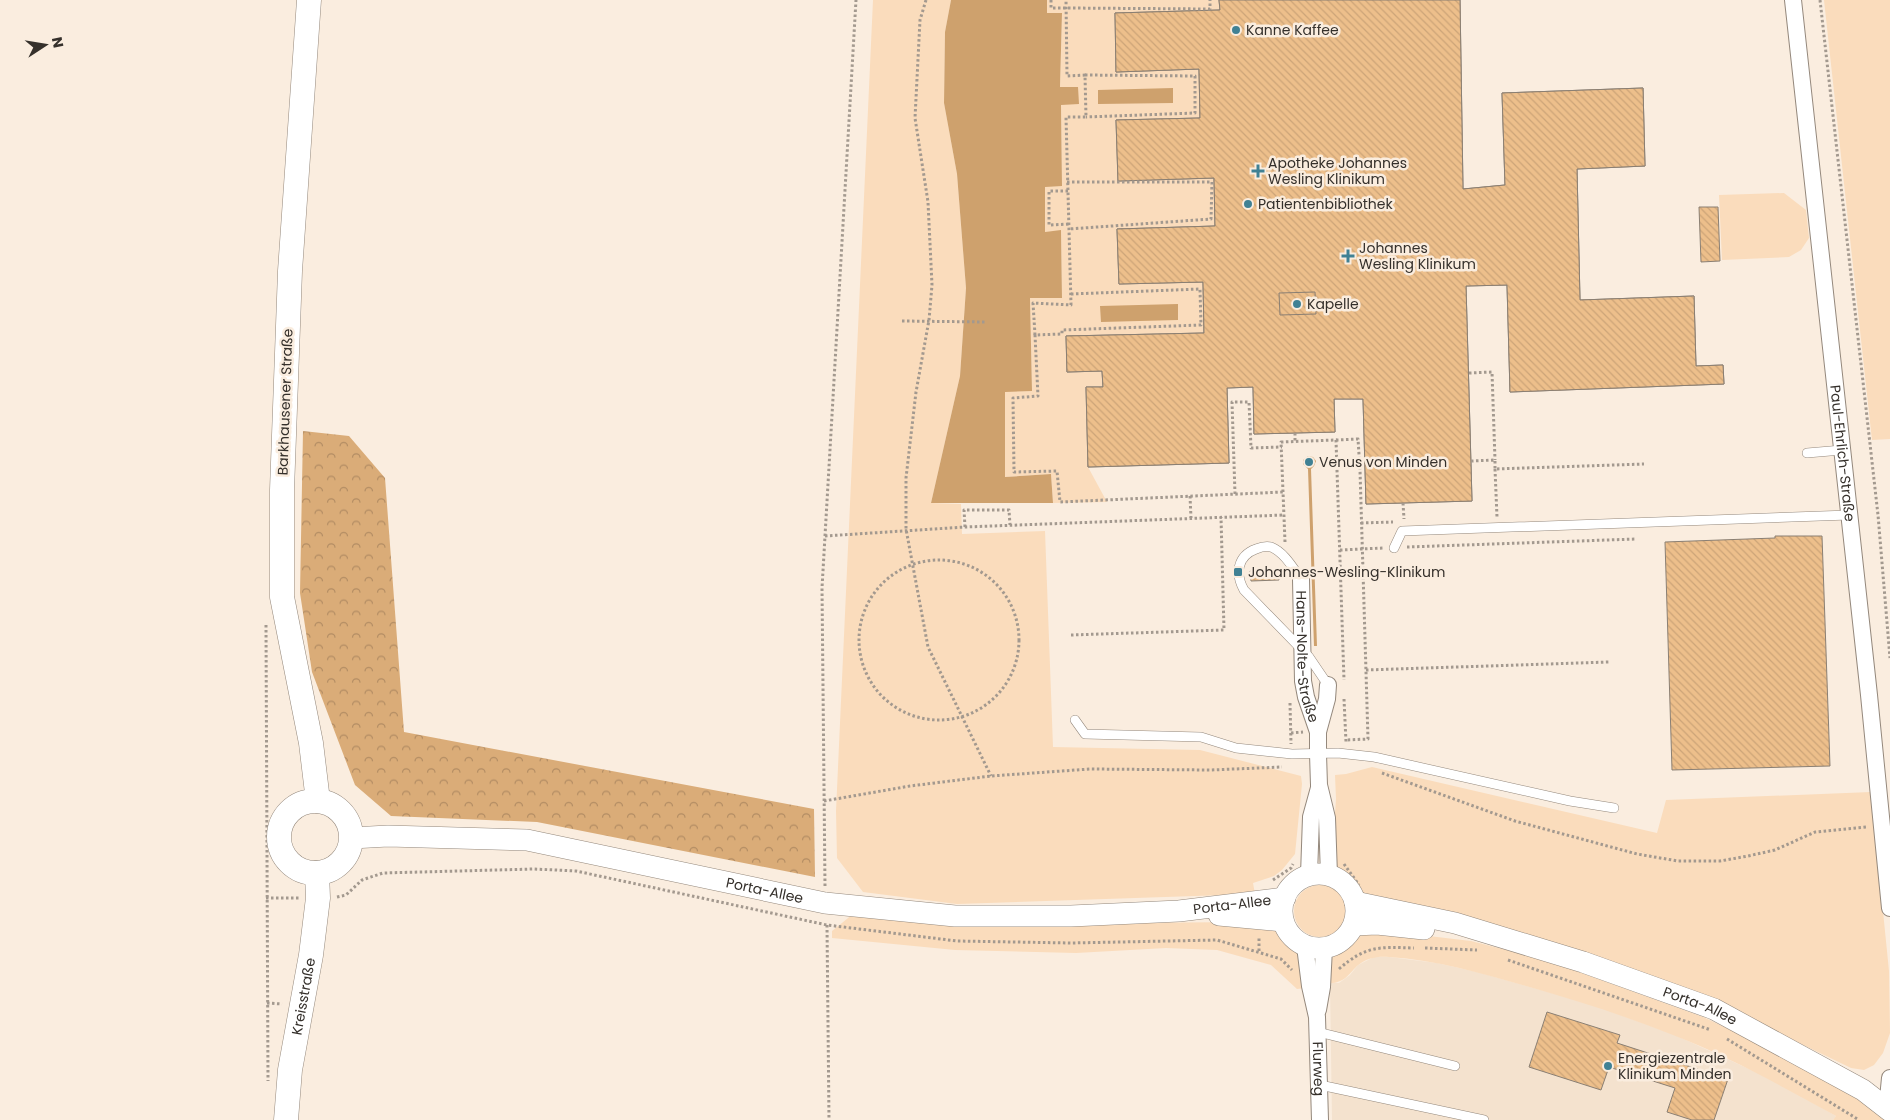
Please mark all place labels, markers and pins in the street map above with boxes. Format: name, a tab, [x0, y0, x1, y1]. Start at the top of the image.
place label: Kanne Kaffee	[1246, 20, 1339, 40]
marker: Kanne Kaffee	[1230, 24, 1242, 36]
place label: Apotheke Johannes Wesling Klinikum	[1268, 153, 1407, 189]
marker: Apotheke Johannes Wesling Klinikum	[1252, 165, 1264, 177]
place label: Patientenbibliothek	[1258, 194, 1393, 214]
marker: Patientenbibliothek	[1242, 198, 1254, 210]
place label: Johannes Wesling Klinikum	[1359, 238, 1476, 274]
marker: Johannes Wesling Klinikum	[1341, 249, 1355, 263]
place label: Kapelle	[1307, 294, 1359, 314]
marker: Kapelle	[1291, 298, 1303, 310]
place label: Venus von Minden	[1319, 452, 1447, 472]
marker: Venus von Minden	[1303, 456, 1315, 468]
place label: Johannes-Wesling-Klinikum	[1248, 562, 1445, 582]
marker: Johannes-Wesling-Klinikum	[1232, 566, 1244, 578]
place label: Energiezentrale Klinikum Minden	[1618, 1048, 1732, 1084]
marker: Energiezentrale Klinikum Minden	[1602, 1060, 1614, 1072]

